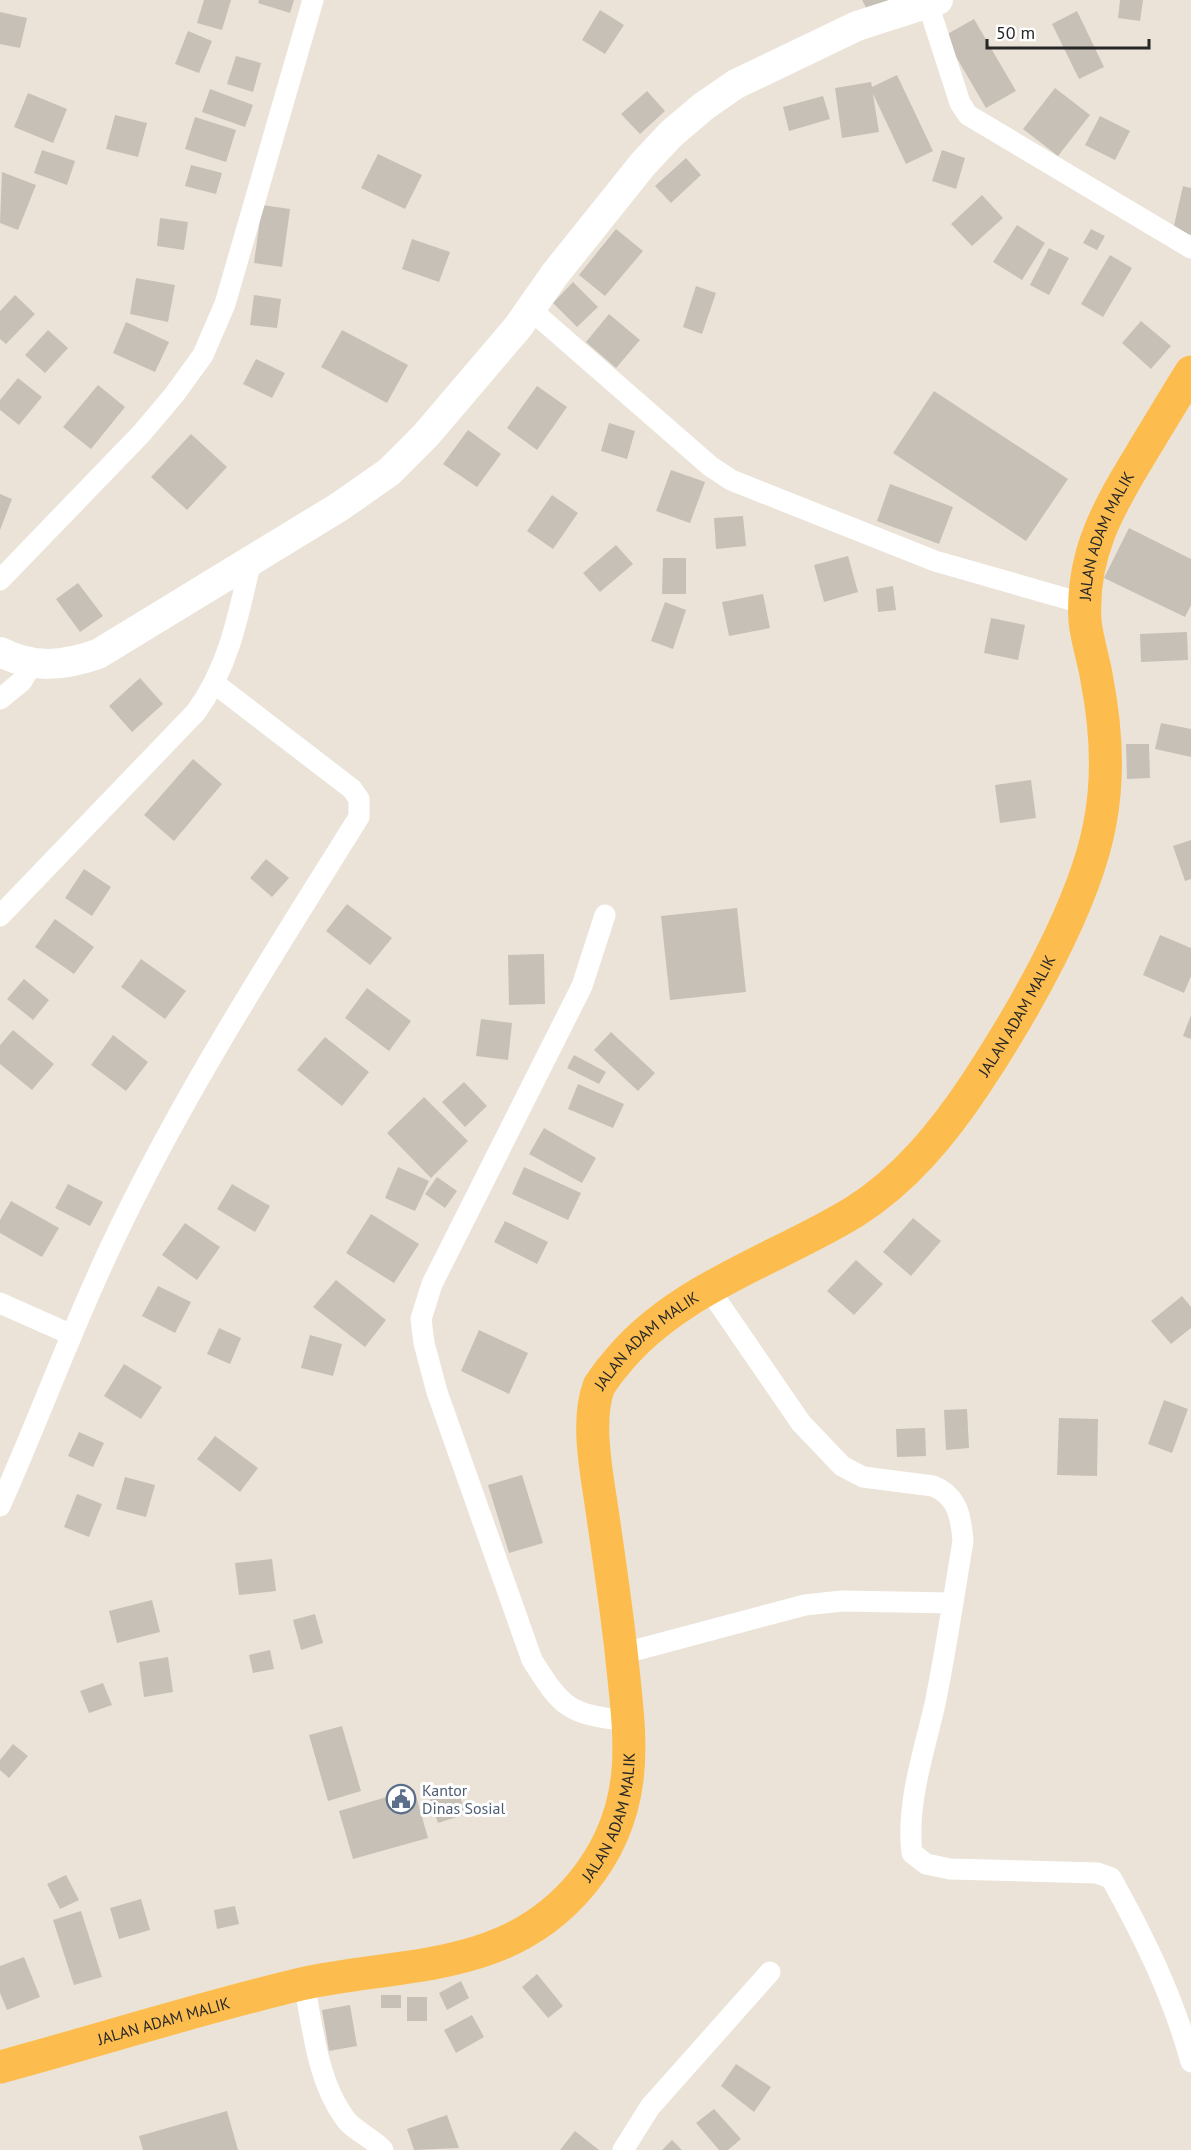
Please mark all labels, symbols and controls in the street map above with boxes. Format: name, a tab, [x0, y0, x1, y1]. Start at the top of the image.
scale bar	[987, 12, 1149, 50]
text: 50 m	[996, 21, 1035, 44]
street label: JALAN ADAM MALIK	[1075, 468, 1138, 602]
street label: JALAN ADAM MALIK	[973, 951, 1060, 1081]
street label: JALAN ADAM MALIK	[589, 1287, 702, 1394]
street label: JALAN ADAM MALIK	[576, 1752, 639, 1886]
place label: Kantor Dinas Sosial	[422, 1780, 505, 1818]
public building icon: Kantor Dinas Sosial	[385, 1783, 417, 1815]
street label: JALAN ADAM MALIK	[94, 1992, 232, 2049]

